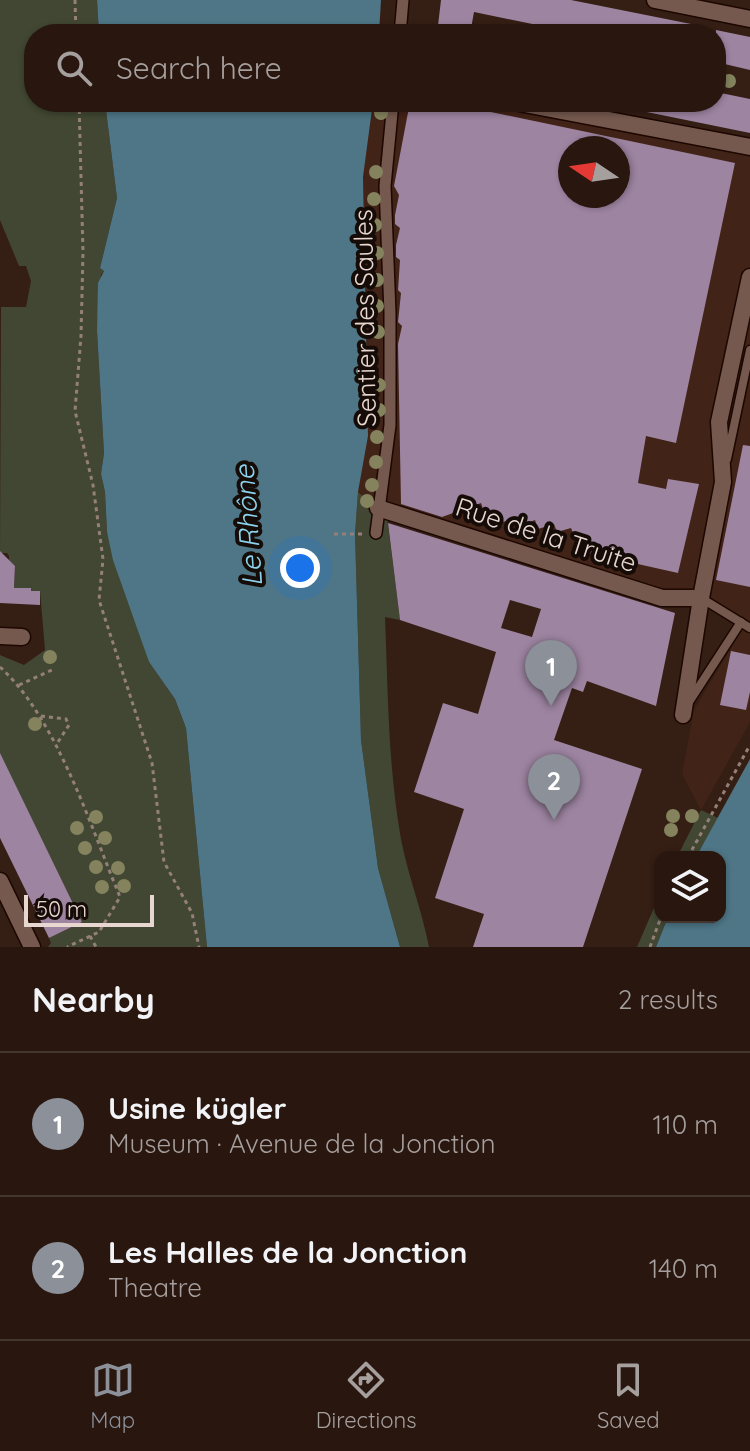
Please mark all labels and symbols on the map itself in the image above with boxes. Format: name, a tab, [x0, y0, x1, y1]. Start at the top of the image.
north arrow	[558, 136, 630, 208]
street label: Sentier des Saules	[346, 209, 383, 427]
water label: Le Rhône	[226, 463, 269, 588]
street label: Rue de la Truite	[452, 490, 641, 579]
your location	[280, 548, 320, 588]
pin: 1	[525, 640, 577, 706]
pin: 2	[528, 754, 580, 820]
scale bar	[24, 891, 154, 927]

